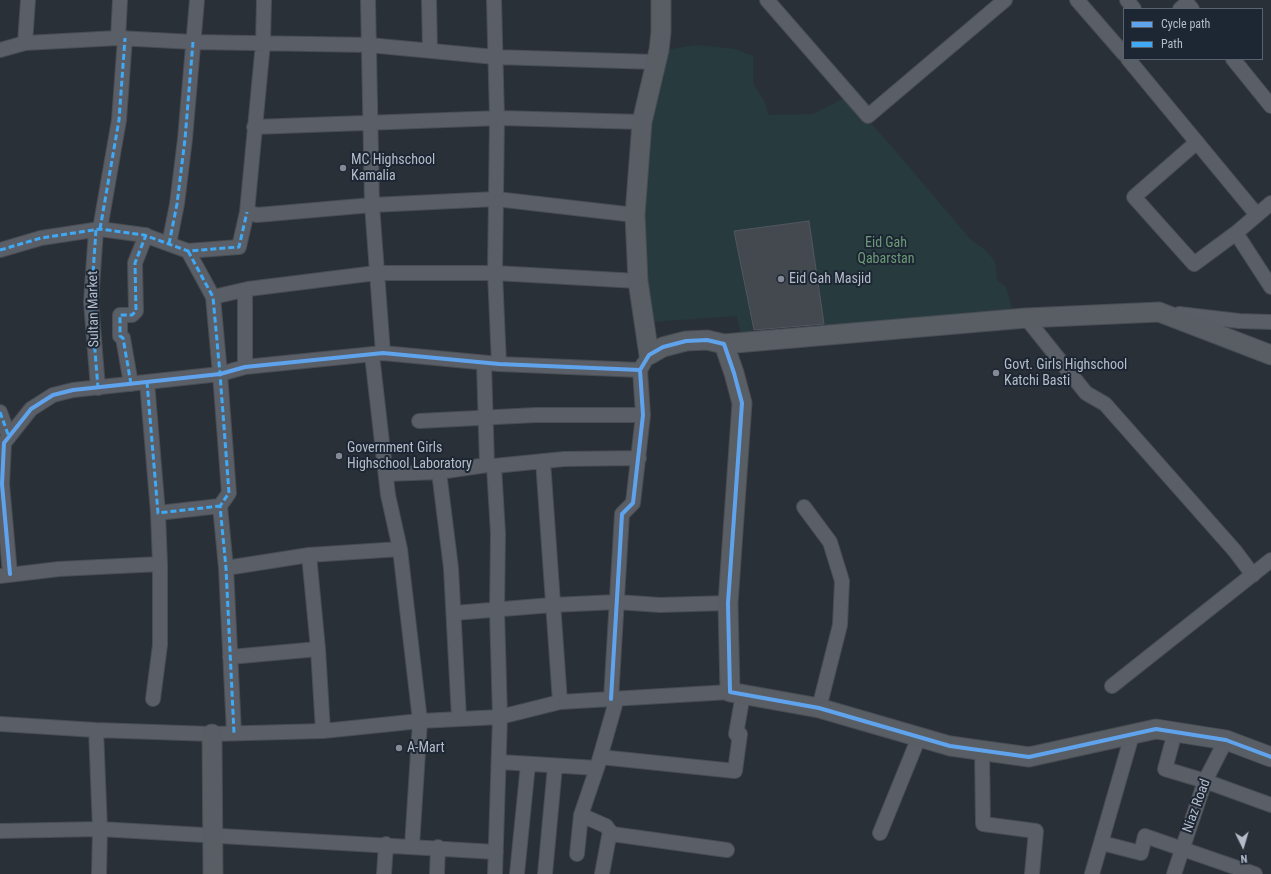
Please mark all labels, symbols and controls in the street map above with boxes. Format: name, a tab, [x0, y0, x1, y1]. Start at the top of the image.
legend	[1123, 8, 1263, 60]
text: Cycle path	[1161, 17, 1210, 31]
text: Path	[1161, 37, 1183, 51]
place label: MC Highschool Kamalia	[351, 152, 435, 184]
marker: MC Highschool Kamalia	[338, 163, 348, 173]
park label: Eid Gah Qabarstan	[857, 235, 915, 268]
street label: Sultan Market	[85, 271, 103, 347]
place label: Eid Gah Masjid	[789, 271, 871, 287]
marker: Eid Gah Masjid	[776, 274, 786, 284]
place label: Govt. Girls Highschool Katchi Basti	[1004, 357, 1127, 390]
marker: Govt. Girls Highschool Katchi Basti	[991, 368, 1001, 378]
place label: Government Girls Highschool Laboratory	[347, 440, 472, 472]
marker: Government Girls Highschool Laboratory	[334, 451, 344, 461]
place label: A-Mart	[407, 740, 445, 756]
marker: A-Mart	[394, 743, 404, 753]
street label: Niaz Road	[1180, 777, 1214, 835]
north arrow	[1223, 826, 1263, 866]
text: N	[1240, 852, 1248, 865]

